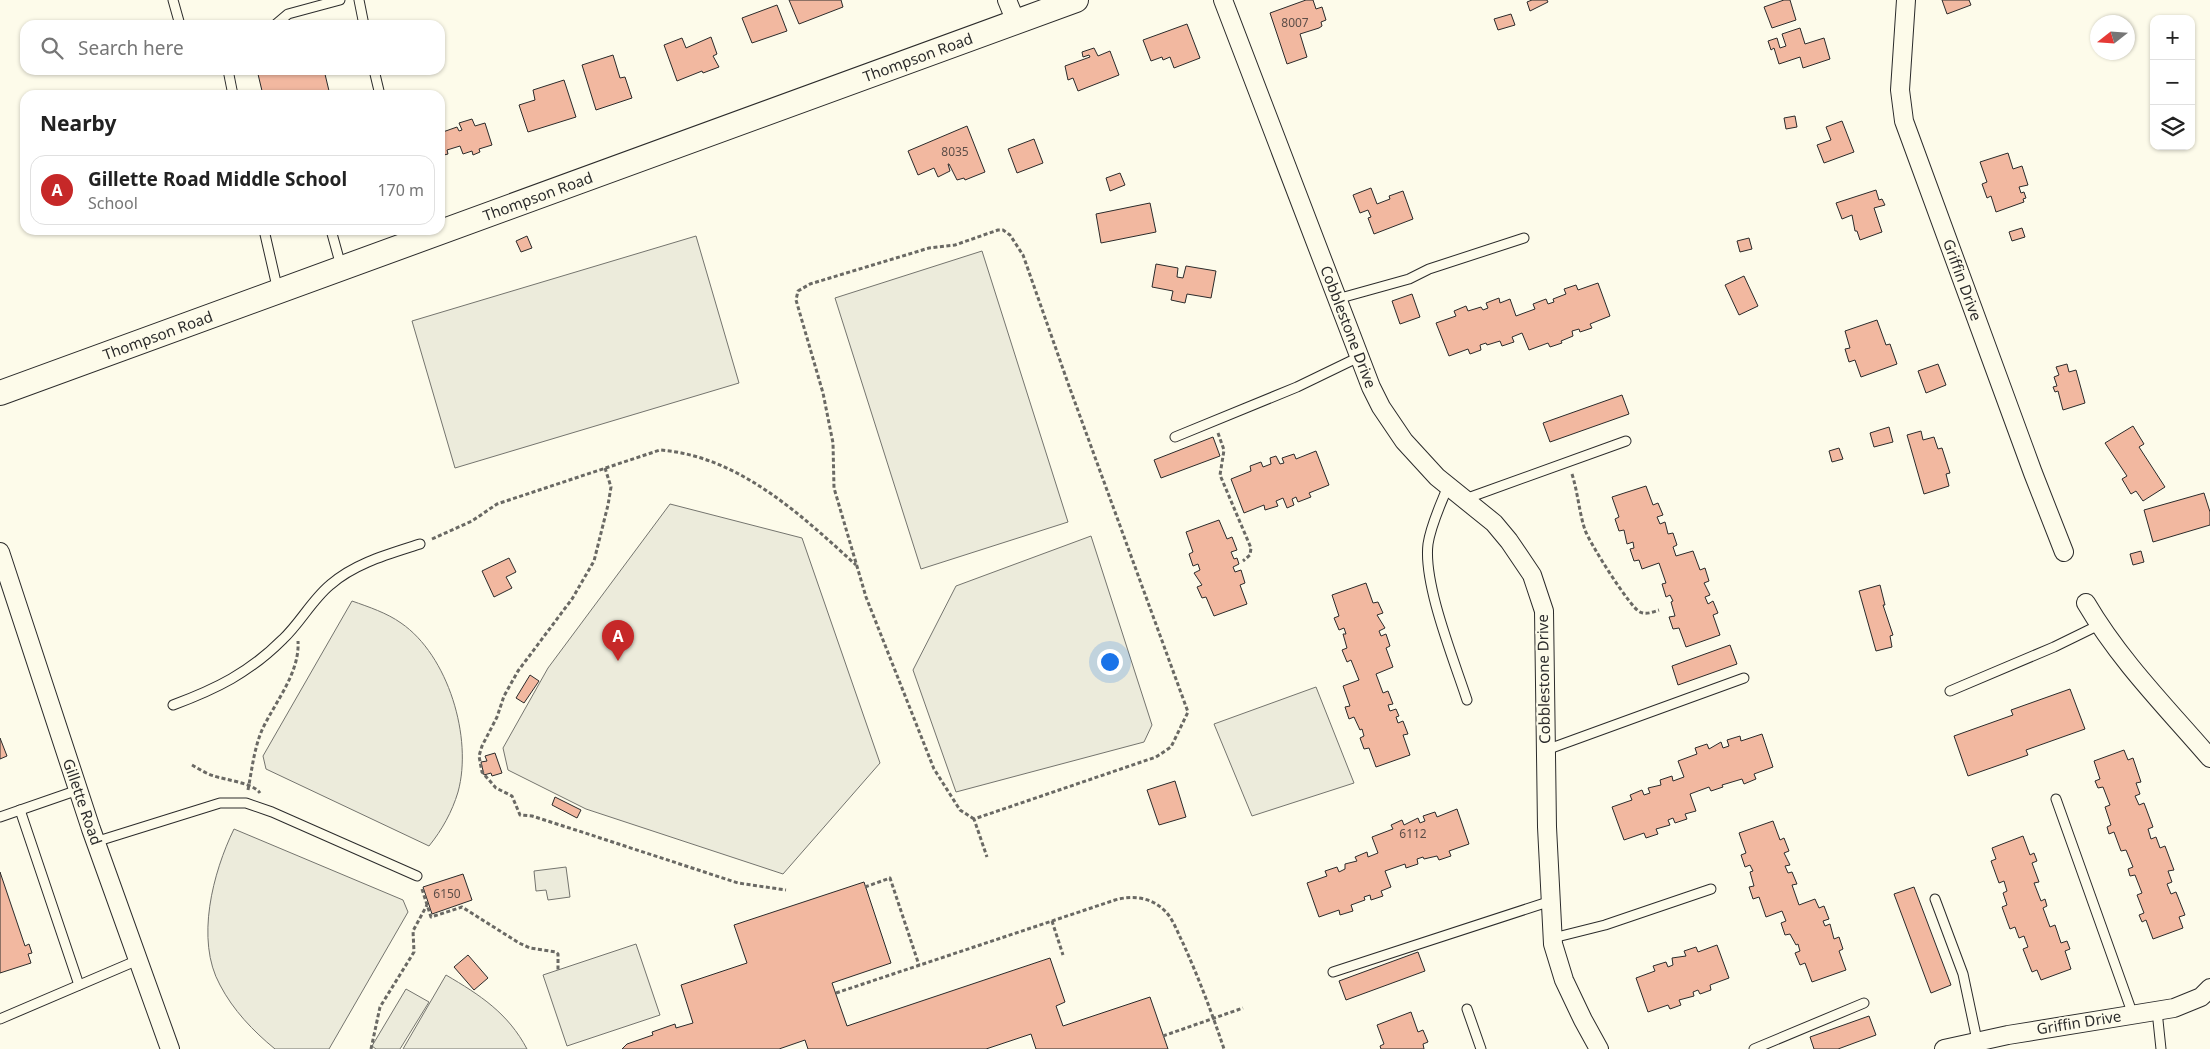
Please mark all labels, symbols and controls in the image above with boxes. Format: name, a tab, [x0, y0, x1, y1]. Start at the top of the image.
house number: 8007	[1281, 14, 1309, 31]
north arrow	[2090, 15, 2135, 60]
map controls	[2150, 15, 2195, 150]
button: +	[2150, 15, 2195, 60]
search box	[20, 20, 445, 75]
street label: Thompson Road	[860, 28, 975, 86]
icon: search	[38, 34, 66, 62]
text: Search here	[78, 35, 184, 61]
button: −	[2150, 60, 2195, 105]
button: layers	[2150, 105, 2195, 150]
text: Nearby	[40, 109, 116, 137]
house number: 8035	[941, 143, 969, 160]
text: Gillette Road Middle School	[88, 166, 347, 192]
street label: Thompson Road	[480, 167, 595, 225]
text: A	[51, 179, 63, 201]
text: 170 m	[377, 179, 424, 201]
text: School	[88, 192, 138, 214]
street label: Griffin Drive	[1939, 236, 1987, 323]
street label: Cobblestone Drive	[1316, 262, 1382, 391]
street label: Thompson Road	[100, 306, 215, 364]
street label: Cobblestone Drive	[1532, 614, 1554, 744]
pin: A	[602, 620, 634, 661]
your location	[1097, 649, 1123, 675]
street label: Gillette Road	[59, 756, 107, 848]
house number: 6112	[1399, 825, 1427, 842]
house number: 6150	[433, 885, 461, 902]
street label: Griffin Drive	[2035, 1005, 2123, 1039]

